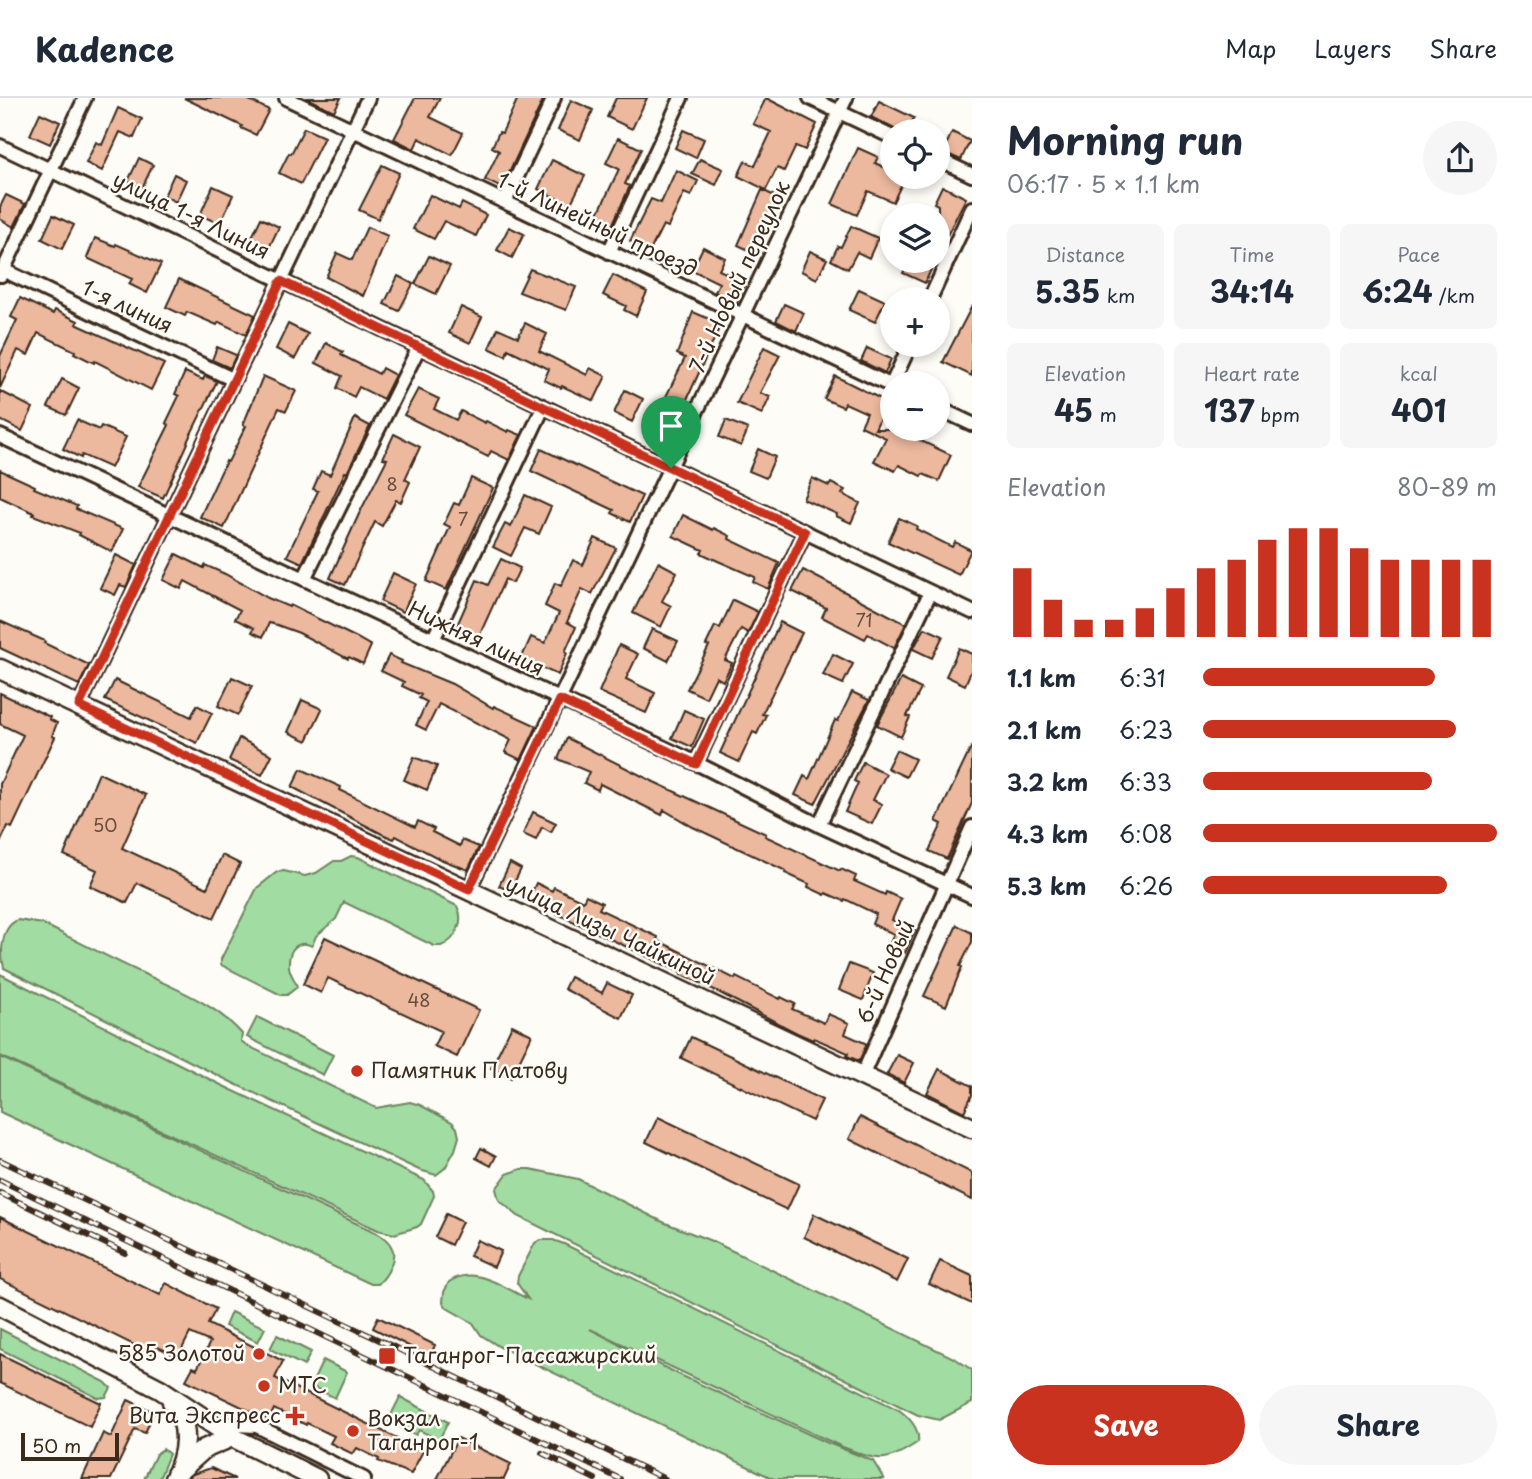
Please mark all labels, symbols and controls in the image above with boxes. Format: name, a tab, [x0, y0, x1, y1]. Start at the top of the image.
text: Kadence	[35, 23, 174, 73]
text: Map	[1225, 30, 1276, 66]
text: Layers	[1314, 30, 1391, 66]
text: Share	[1429, 30, 1497, 66]
text: Morning run	[1007, 111, 1243, 168]
map controls	[880, 119, 950, 441]
button: locate	[880, 119, 950, 189]
button: share	[1423, 121, 1497, 195]
street label: улица 1-я Линия	[108, 162, 276, 266]
street label: 1-й Линейный проезд	[492, 163, 703, 284]
text: 06:17 · 5 × 1.1 km	[1007, 166, 1200, 201]
street label: 7-й Новый переулок	[680, 174, 797, 378]
button: layers	[880, 203, 950, 273]
text: Distance	[1045, 240, 1125, 268]
text: Time	[1230, 240, 1274, 268]
text: Pace	[1397, 240, 1440, 268]
text: 5.35	[1035, 268, 1101, 313]
text: 34:14	[1210, 268, 1294, 313]
text: 6:24	[1362, 268, 1433, 313]
street label: 1-я линия	[77, 270, 179, 340]
text: km	[1101, 281, 1135, 309]
text: /km	[1433, 281, 1475, 309]
button: +	[880, 287, 950, 357]
text: Elevation	[1044, 359, 1126, 387]
text: Heart rate	[1204, 359, 1300, 387]
text: kcal	[1400, 359, 1438, 387]
button: −	[880, 371, 950, 441]
text: 45	[1054, 387, 1093, 432]
text: 137	[1204, 387, 1254, 432]
text: 401	[1391, 387, 1446, 432]
pin	[641, 396, 701, 468]
text: m	[1093, 400, 1117, 428]
text: bpm	[1254, 400, 1300, 428]
icon: arrive	[652, 407, 690, 445]
text: Elevation	[1007, 469, 1106, 504]
text: 80–89 m	[1397, 469, 1497, 504]
house number: 8	[386, 470, 398, 497]
house number: 7	[458, 505, 468, 532]
street label: Нижняя линия	[403, 592, 550, 683]
house number: 71	[856, 606, 872, 633]
text: 1.1 km	[1007, 660, 1076, 695]
text: 6:31	[1119, 660, 1166, 695]
text: 2.1 km	[1007, 712, 1082, 747]
text: 6:23	[1119, 712, 1173, 747]
text: 3.2 km	[1007, 764, 1088, 799]
text: 6:33	[1119, 764, 1172, 799]
house number: 50	[93, 811, 117, 838]
text: 4.3 km	[1007, 816, 1088, 851]
text: 6:08	[1119, 816, 1173, 851]
street label: улица Лизы Чайкиной	[500, 866, 721, 992]
text: 5.3 km	[1007, 868, 1087, 903]
text: 6:26	[1119, 868, 1173, 903]
street label: 6-й Новый	[847, 914, 921, 1028]
house number: 48	[407, 986, 431, 1013]
place label: Памятник Платову	[371, 1053, 568, 1085]
marker: Памятник Платову	[349, 1063, 365, 1079]
place label: 585 Золотой	[117, 1336, 245, 1368]
place label: Таганрог-Пассажирский	[403, 1338, 656, 1370]
marker: 585 Золотой	[251, 1346, 267, 1362]
marker: Таганрог-Пассажирский	[377, 1346, 397, 1366]
place label: МТС	[278, 1368, 327, 1400]
marker: МТС	[256, 1378, 272, 1394]
button: Save	[1007, 1385, 1245, 1465]
button: Share	[1259, 1385, 1497, 1465]
place label: Вита Экспресс	[128, 1398, 281, 1430]
place label: Вокзал Таганрог-1	[367, 1401, 478, 1457]
marker: Вита Экспресс	[287, 1408, 303, 1424]
marker: Вокзал Таганрог-1	[345, 1423, 361, 1439]
scale bar	[21, 1430, 119, 1462]
text: 50 m	[32, 1431, 81, 1459]

